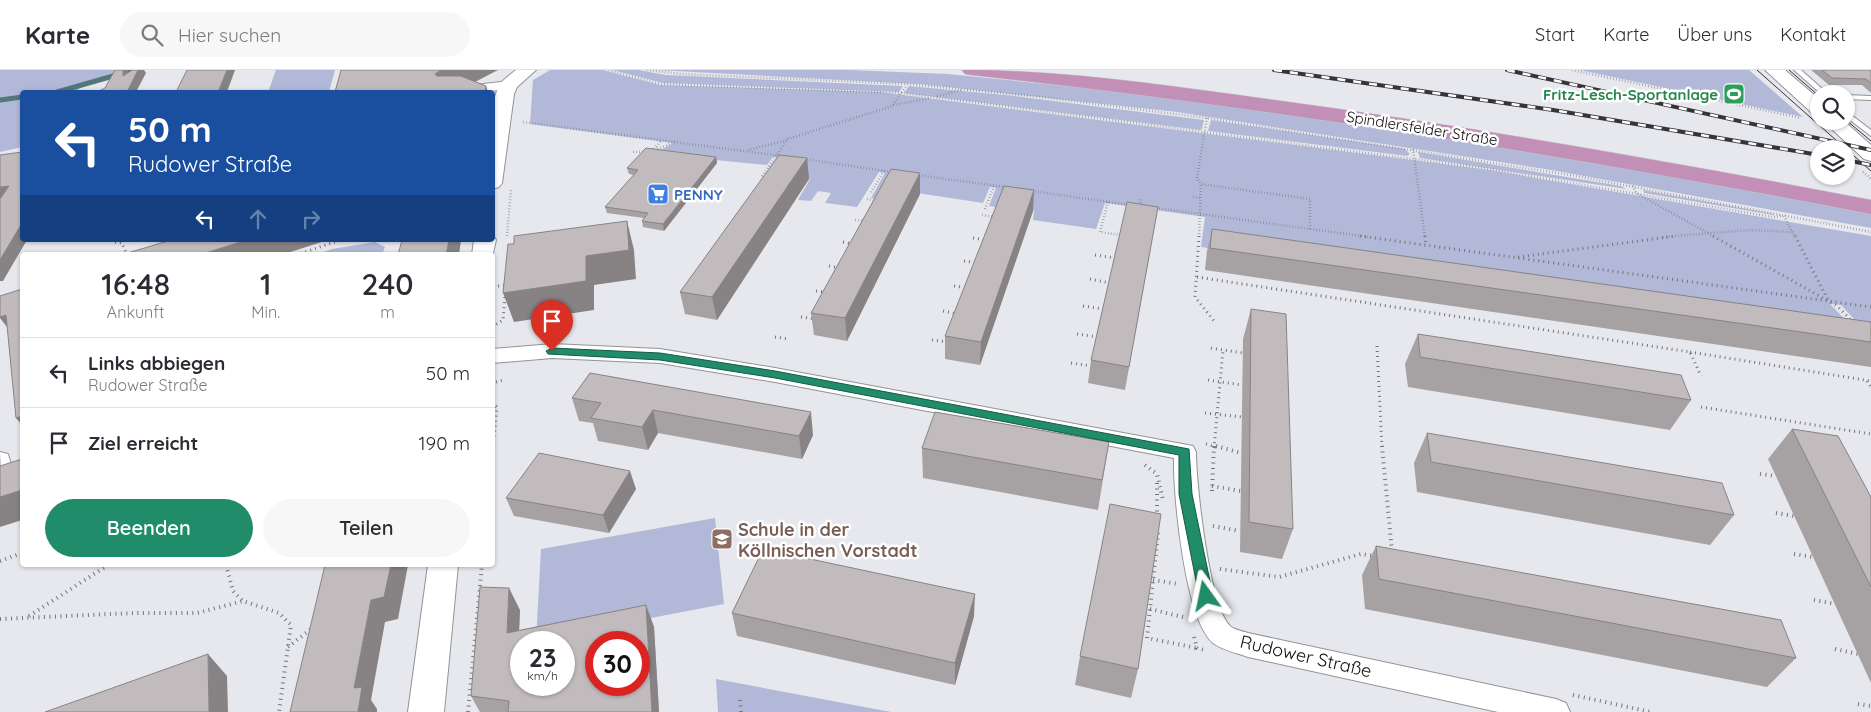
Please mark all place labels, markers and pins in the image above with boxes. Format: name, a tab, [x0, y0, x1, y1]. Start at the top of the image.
sports icon: Fritz-Lesch-Sportanlage	[1722, 82, 1746, 106]
place label: Fritz-Lesch-Sportanlage	[1543, 85, 1718, 104]
supermarket icon: PENNY	[646, 182, 670, 206]
place label: PENNY	[674, 185, 723, 204]
pin	[531, 300, 573, 351]
place label: Schule in der Köllnischen Vorstadt	[738, 518, 918, 562]
school or university icon: Schule in der Köllnischen Vorstadt	[710, 527, 734, 551]

